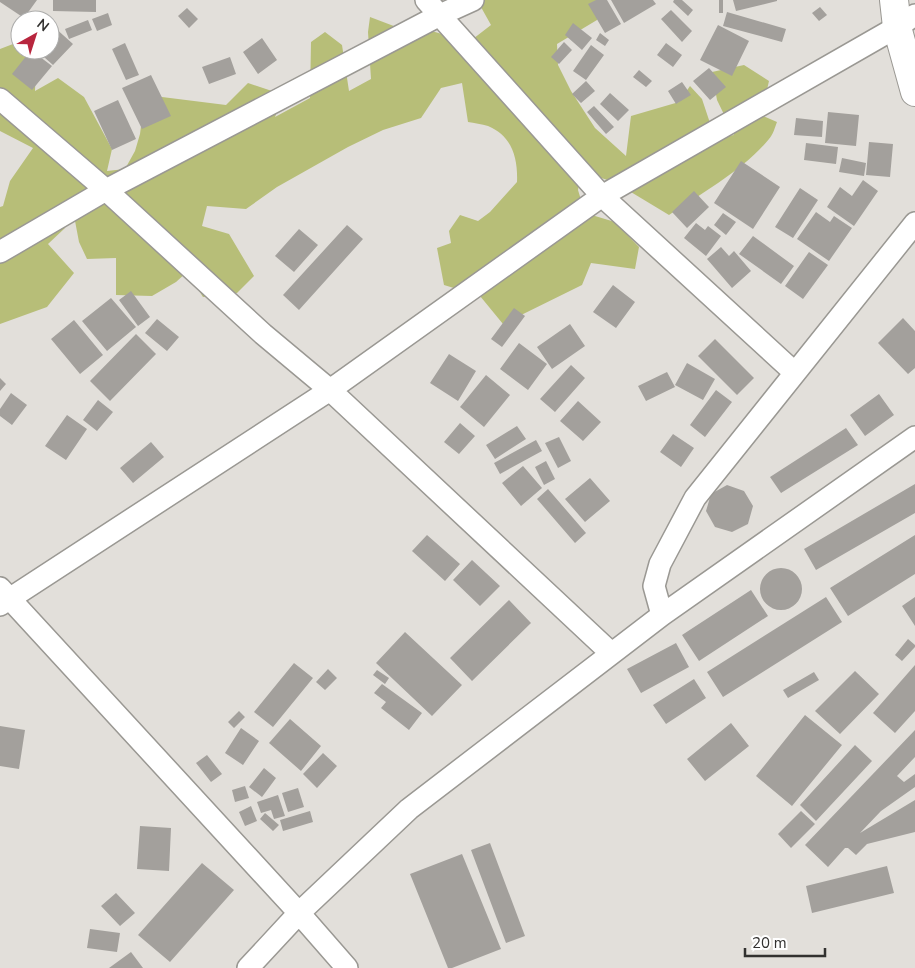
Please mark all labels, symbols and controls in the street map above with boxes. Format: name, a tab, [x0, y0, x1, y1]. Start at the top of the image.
north arrow	[10, 10, 60, 60]
text: N	[33, 15, 53, 36]
scale bar	[745, 926, 825, 958]
text: 20 m	[752, 933, 787, 953]

